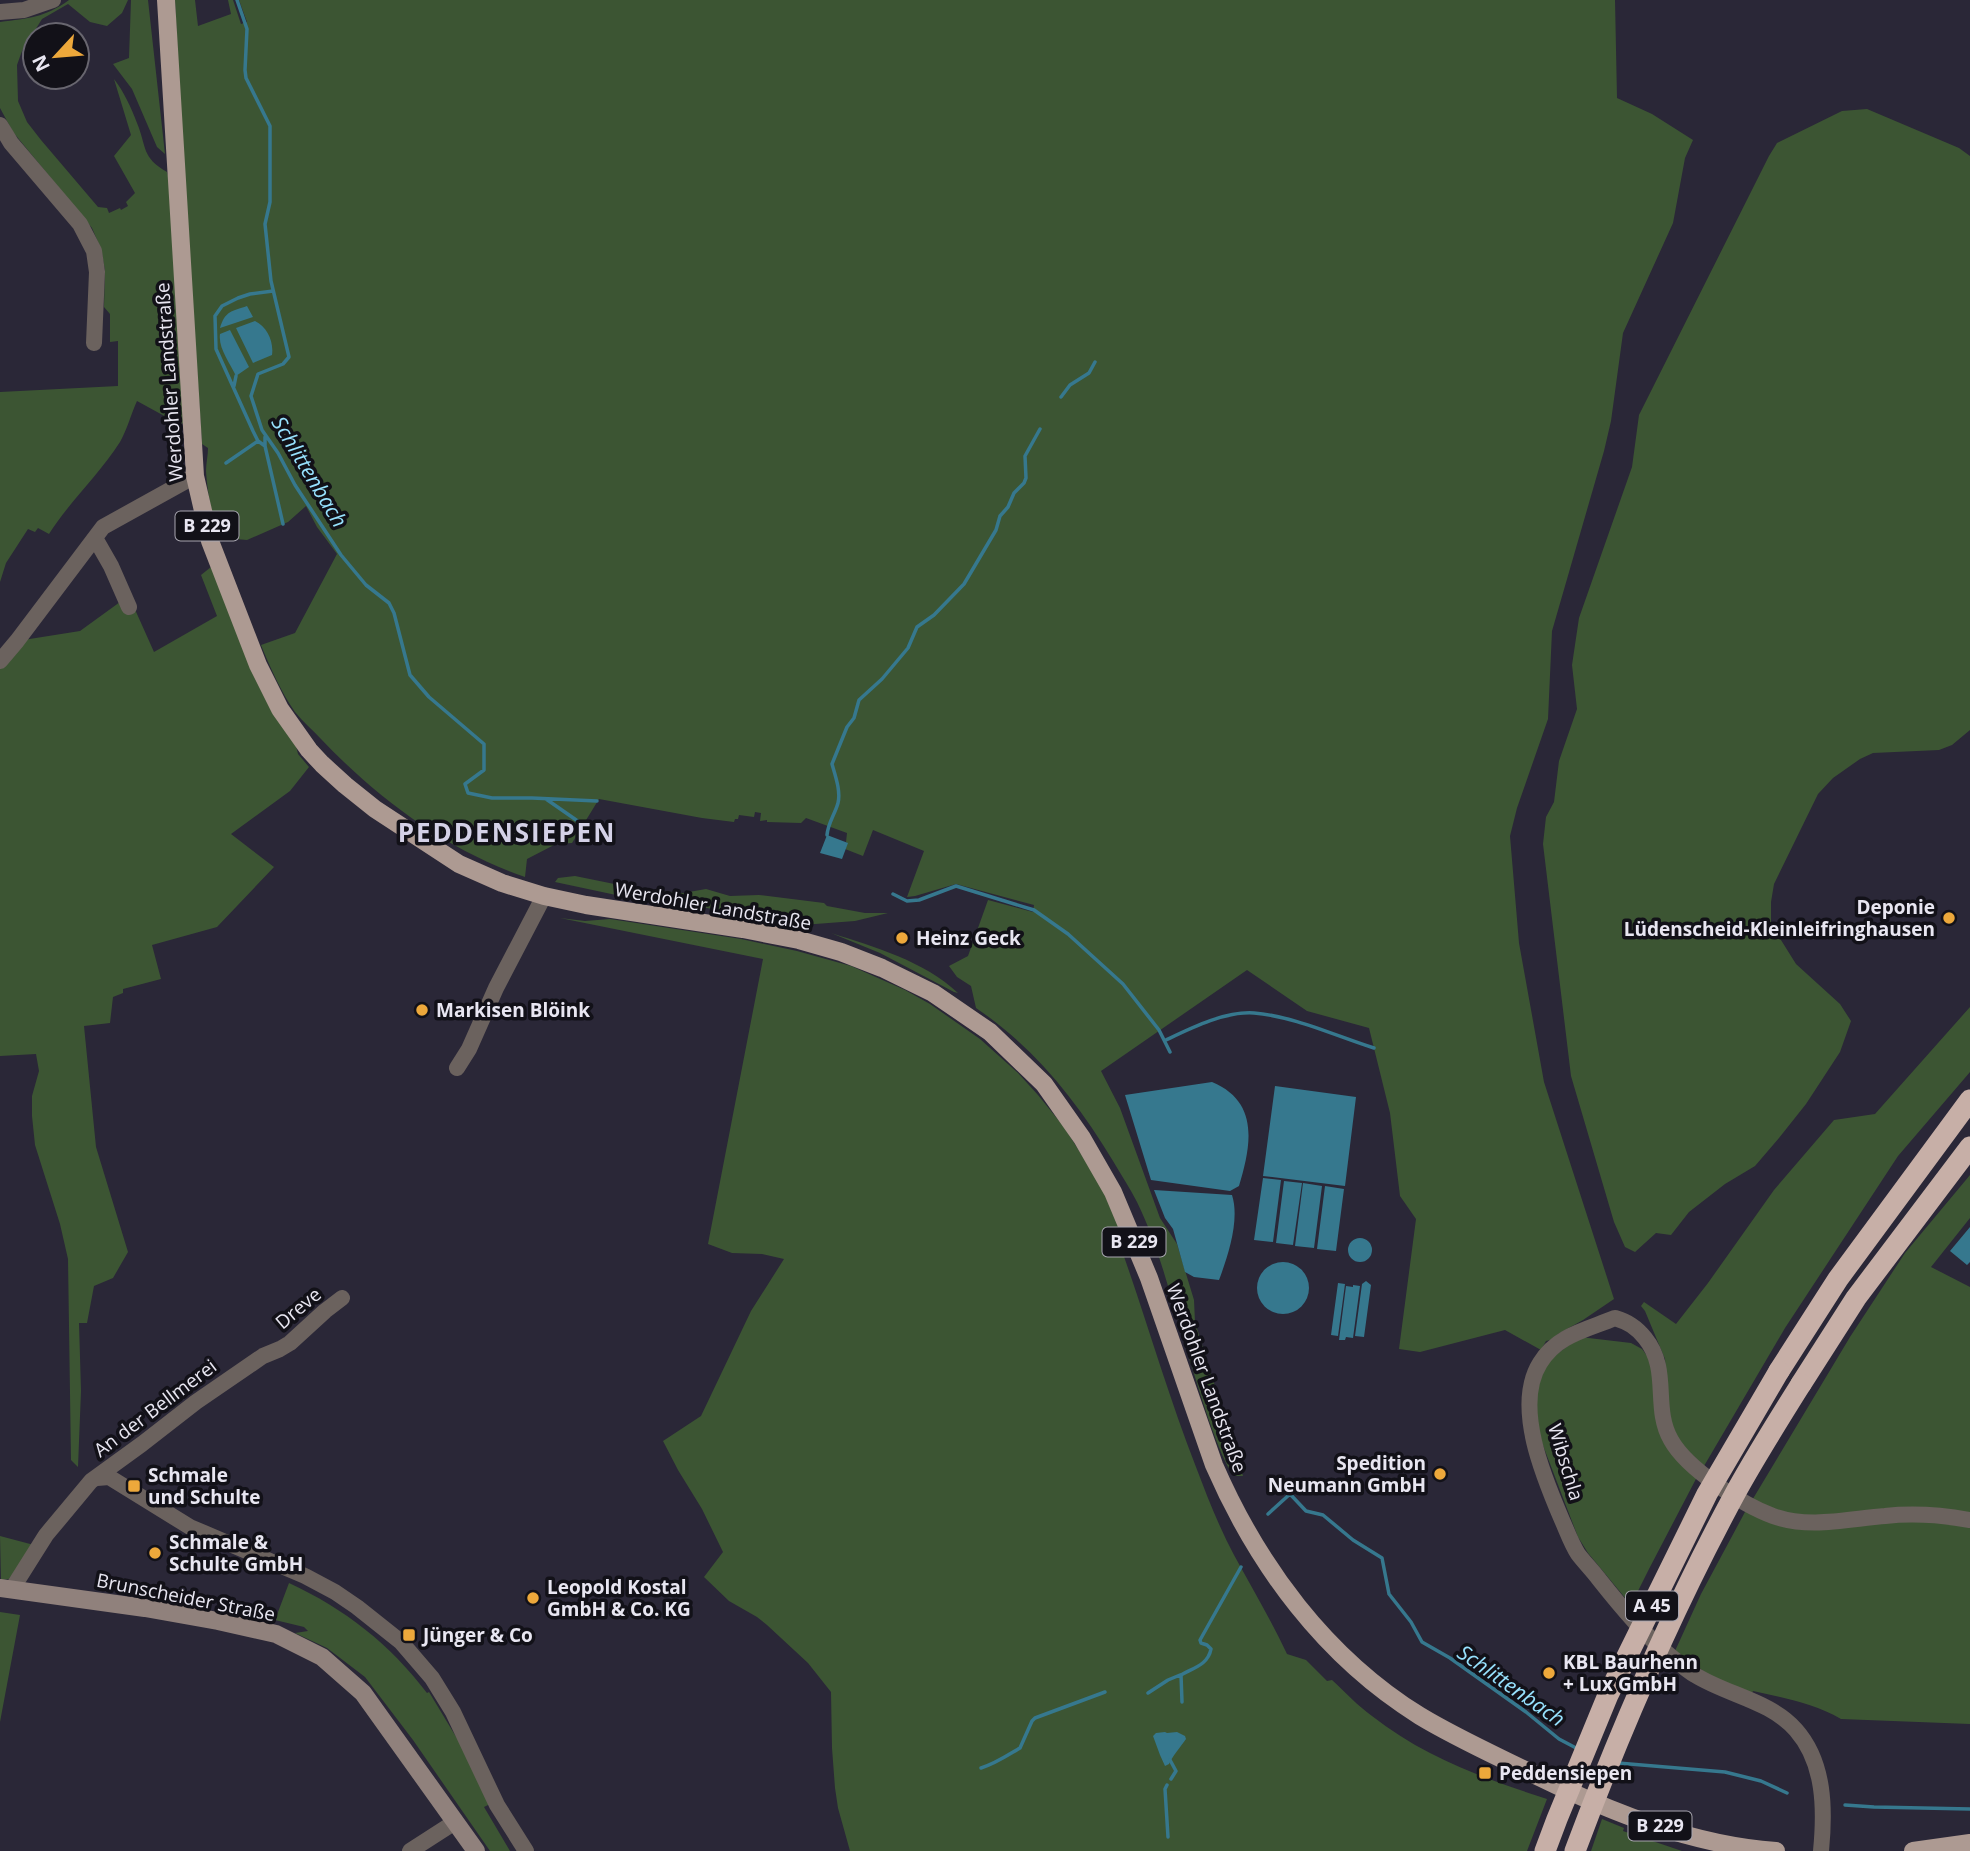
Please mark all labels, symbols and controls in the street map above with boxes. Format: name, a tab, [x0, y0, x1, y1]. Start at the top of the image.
north arrow	[21, 21, 91, 91]
text: N	[26, 51, 56, 76]
street label: Werdohler Landstraße	[149, 282, 189, 482]
water label: Schlittenbach	[266, 411, 354, 532]
road number: B 229	[176, 512, 238, 540]
district label: PEDDENSIEPEN	[398, 814, 616, 850]
street label: Werdohler Landstraße	[613, 876, 813, 936]
place label: Deponie Lüdenscheid-Kleinleifringhausen	[1624, 894, 1935, 942]
marker: Deponie Lüdenscheid-Kleinleifringhausen	[1941, 910, 1957, 926]
place label: Heinz Geck	[916, 925, 1021, 951]
marker: Heinz Geck	[894, 930, 910, 946]
place label: Markisen Blöink	[436, 997, 590, 1023]
marker: Markisen Blöink	[414, 1002, 430, 1018]
road number: B 229	[1102, 1227, 1166, 1256]
street label: Werdohler Landstraße	[1161, 1280, 1253, 1476]
street label: Dreve	[270, 1281, 326, 1335]
street label: An der Bellmerei	[88, 1353, 222, 1463]
street label: Wibschla	[1542, 1420, 1590, 1504]
place label: Spedition Neumann GmbH	[1268, 1450, 1426, 1498]
place label: Schmale und Schulte	[148, 1462, 260, 1510]
marker: Spedition Neumann GmbH	[1432, 1466, 1448, 1482]
marker: Schmale und Schulte	[126, 1478, 142, 1494]
place label: Schmale & Schulte GmbH	[169, 1529, 303, 1577]
marker: Schmale & Schulte GmbH	[147, 1545, 163, 1561]
street label: Brunscheider Straße	[94, 1567, 278, 1627]
place label: Leopold Kostal GmbH & Co. KG	[547, 1574, 691, 1622]
marker: Leopold Kostal GmbH & Co. KG	[525, 1590, 541, 1606]
road number: A 45	[1626, 1591, 1678, 1620]
place label: Jünger & Co	[421, 1622, 533, 1648]
marker: Jünger & Co	[401, 1627, 417, 1643]
water label: Schlittenbach	[1452, 1638, 1571, 1732]
place label: KBL Baurhenn + Lux GmbH	[1563, 1649, 1698, 1697]
marker: KBL Baurhenn + Lux GmbH	[1541, 1665, 1557, 1681]
place label: Peddensiepen	[1499, 1760, 1632, 1786]
marker: Peddensiepen	[1477, 1765, 1493, 1781]
road number: B 229	[1628, 1812, 1692, 1840]

